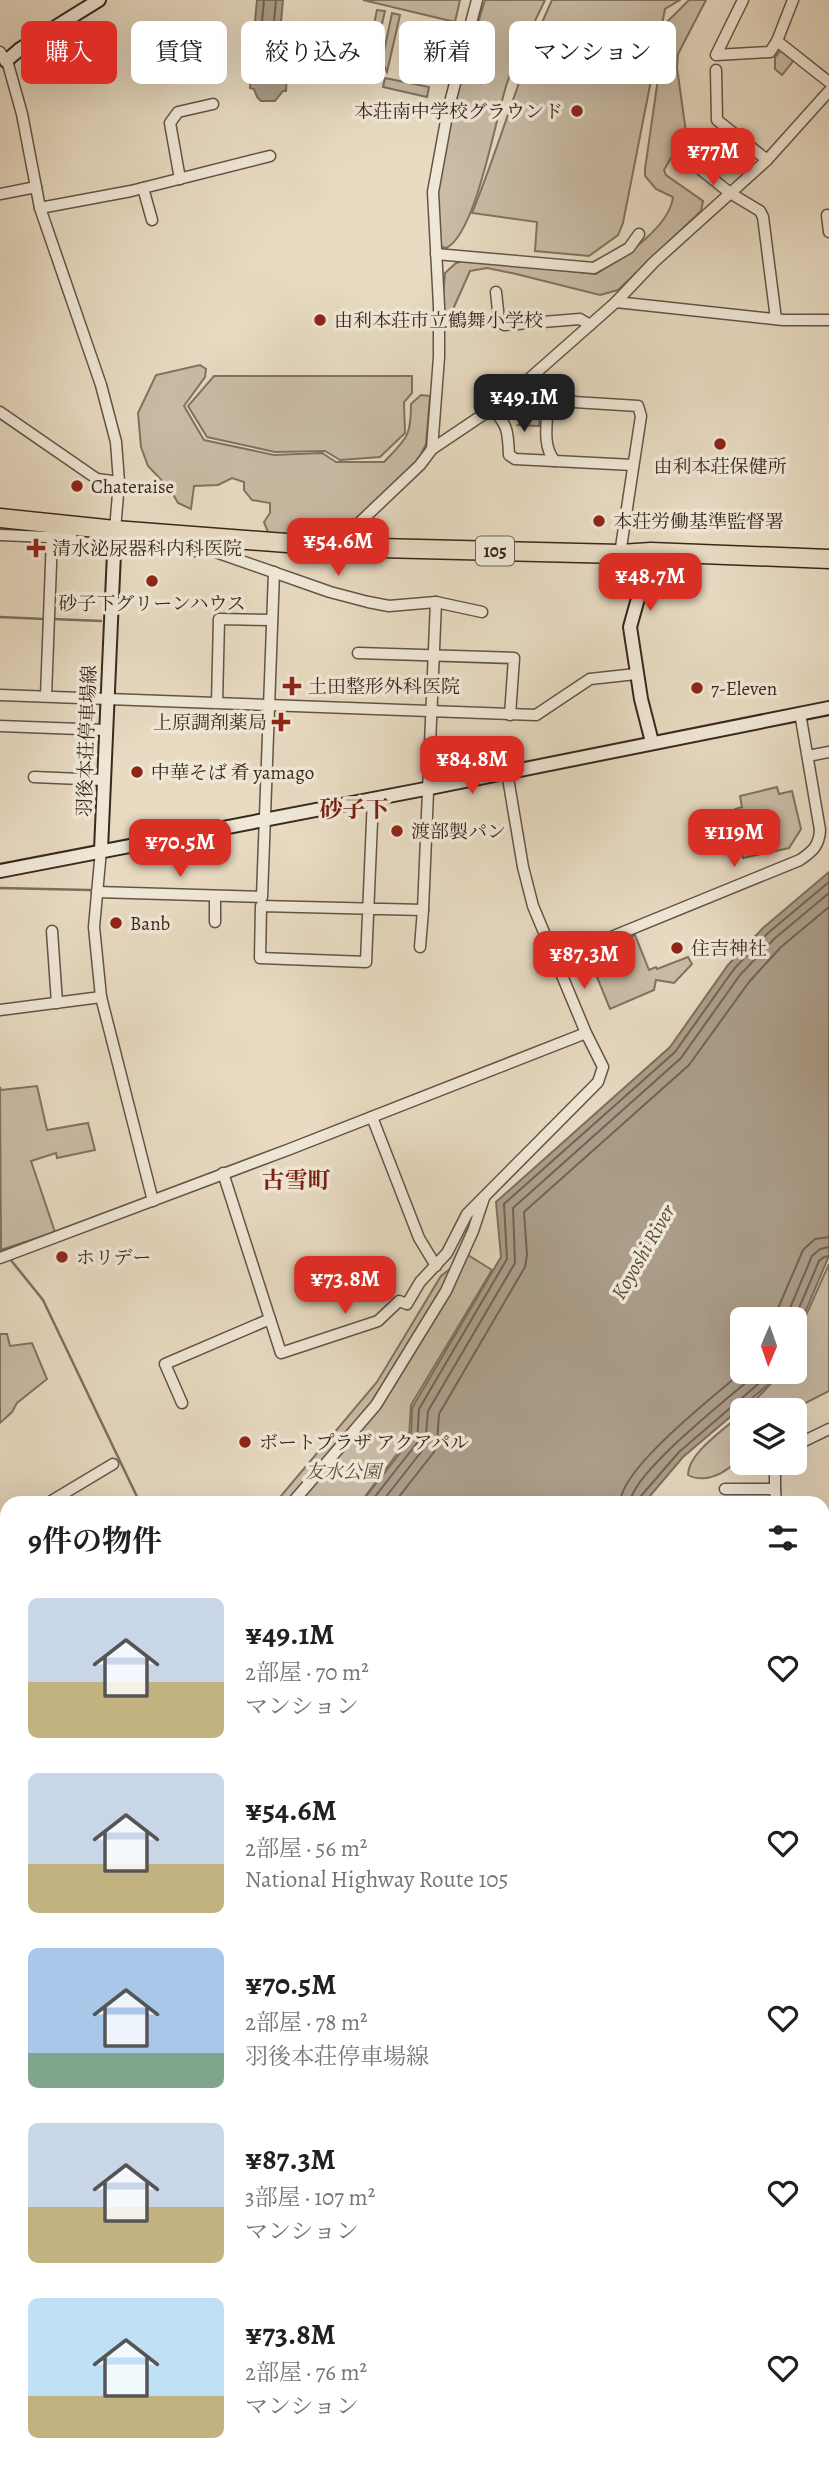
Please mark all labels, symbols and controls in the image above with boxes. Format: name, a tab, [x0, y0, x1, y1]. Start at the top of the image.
chip: 購入	[21, 21, 117, 84]
chip: 賃貸	[131, 21, 227, 84]
chip: 絞り込み	[241, 21, 385, 84]
chip: 新着	[399, 21, 495, 84]
chip: マンション	[509, 21, 676, 84]
place label: 本荘南中学校グラウンド	[354, 99, 563, 125]
marker: 本荘南中学校グラウンド	[569, 103, 585, 119]
pin: ¥77M	[672, 128, 754, 188]
text: ¥77M	[687, 135, 739, 166]
place label: 由利本荘市立鶴舞小学校	[334, 308, 543, 334]
marker: 由利本荘市立鶴舞小学校	[312, 312, 328, 328]
pin: ¥49.1M	[467, 374, 581, 434]
text: ¥49.1M	[490, 381, 558, 412]
marker: 由利本荘保健所	[712, 436, 728, 452]
place label: 由利本荘保健所	[653, 454, 787, 480]
place label: Chateraise	[91, 474, 174, 500]
marker: Chateraise	[69, 478, 85, 494]
place label: 本荘労働基準監督署	[613, 509, 784, 535]
marker: 本荘労働基準監督署	[591, 513, 607, 529]
pin: ¥54.6M	[281, 518, 395, 578]
text: ¥54.6M	[303, 525, 373, 556]
place label: 清水泌尿器科内科医院	[52, 536, 242, 562]
road number: 105	[476, 536, 514, 566]
marker: 清水泌尿器科内科医院	[26, 538, 46, 558]
pin: ¥48.7M	[593, 554, 707, 613]
text: ¥48.7M	[615, 560, 685, 591]
marker: 砂子下グリーンハウス	[144, 573, 160, 589]
place label: 砂子下グリーンハウス	[58, 591, 246, 617]
street label: 羽後本荘停車場線	[71, 665, 103, 817]
place label: 土田整形外科医院	[308, 674, 460, 700]
marker: 土田整形外科医院	[282, 676, 302, 696]
place label: 7-Eleven	[711, 676, 777, 702]
marker: 7-Eleven	[689, 680, 705, 696]
place label: 上原調剤薬局	[153, 710, 267, 736]
marker: 上原調剤薬局	[273, 714, 289, 730]
pin: ¥84.8M	[415, 736, 529, 796]
text: ¥84.8M	[436, 743, 508, 774]
place label: 中華そば 肴 yamago	[151, 760, 314, 786]
marker: 中華そば 肴 yamago	[129, 764, 145, 780]
district label: 砂子下	[320, 794, 389, 825]
pin: ¥119M	[685, 810, 783, 869]
text: ¥119M	[704, 816, 764, 847]
place label: 渡部製パン	[411, 819, 506, 845]
pin: ¥70.5M	[123, 820, 237, 879]
marker: 渡部製パン	[389, 823, 405, 839]
text: ¥70.5M	[145, 826, 215, 857]
place label: Banb	[130, 911, 170, 937]
marker: Banb	[108, 915, 124, 931]
pin: ¥87.3M	[527, 932, 641, 991]
place label: 住吉神社	[691, 936, 767, 962]
text: ¥87.3M	[549, 938, 619, 969]
marker: 住吉神社	[669, 940, 685, 956]
district label: 古雪町	[262, 1165, 331, 1196]
water label: Koyoshi River	[605, 1199, 682, 1304]
place label: ホリデー	[76, 1245, 152, 1271]
marker: ホリデー	[54, 1249, 70, 1265]
pin: ¥73.8M	[288, 1256, 402, 1316]
text: ¥73.8M	[310, 1263, 380, 1294]
north arrow	[730, 1307, 807, 1384]
map controls	[730, 1307, 807, 1475]
button: layers	[730, 1398, 807, 1475]
place label: ボートプラザ アクアパル	[259, 1430, 469, 1456]
marker: ボートプラザ アクアパル	[237, 1434, 253, 1450]
park label: 友水公園	[305, 1459, 384, 1485]
icon: filters	[764, 1519, 802, 1557]
text: 9件の物件	[28, 1521, 162, 1561]
text: ¥49.1M	[245, 1614, 334, 1654]
icon: home	[84, 1626, 168, 1710]
icon: heart	[764, 1649, 802, 1687]
text: 2部屋 · 70 m²	[245, 1657, 369, 1688]
text: マンション	[245, 1691, 359, 1722]
text: ¥54.6M	[245, 1790, 337, 1830]
icon: home	[84, 1801, 168, 1885]
icon: heart	[764, 1824, 802, 1862]
text: 2部屋 · 56 m²	[245, 1833, 367, 1864]
text: National Highway Route 105	[245, 1864, 508, 1895]
text: ¥70.5M	[245, 1964, 336, 2004]
icon: home	[84, 1976, 168, 2060]
icon: heart	[764, 1999, 802, 2037]
text: 2部屋 · 78 m²	[245, 2007, 368, 2038]
text: 羽後本荘停車場線	[245, 2041, 429, 2072]
text: ¥87.3M	[245, 2139, 336, 2179]
icon: home	[84, 2151, 168, 2235]
icon: heart	[764, 2174, 802, 2212]
text: 3部屋 · 107 m²	[245, 2182, 375, 2213]
text: マンション	[245, 2216, 359, 2247]
text: ¥73.8M	[245, 2314, 336, 2354]
icon: home	[84, 2326, 168, 2410]
icon: heart	[764, 2349, 802, 2387]
text: 2部屋 · 76 m²	[245, 2357, 367, 2388]
text: マンション	[245, 2391, 359, 2422]

